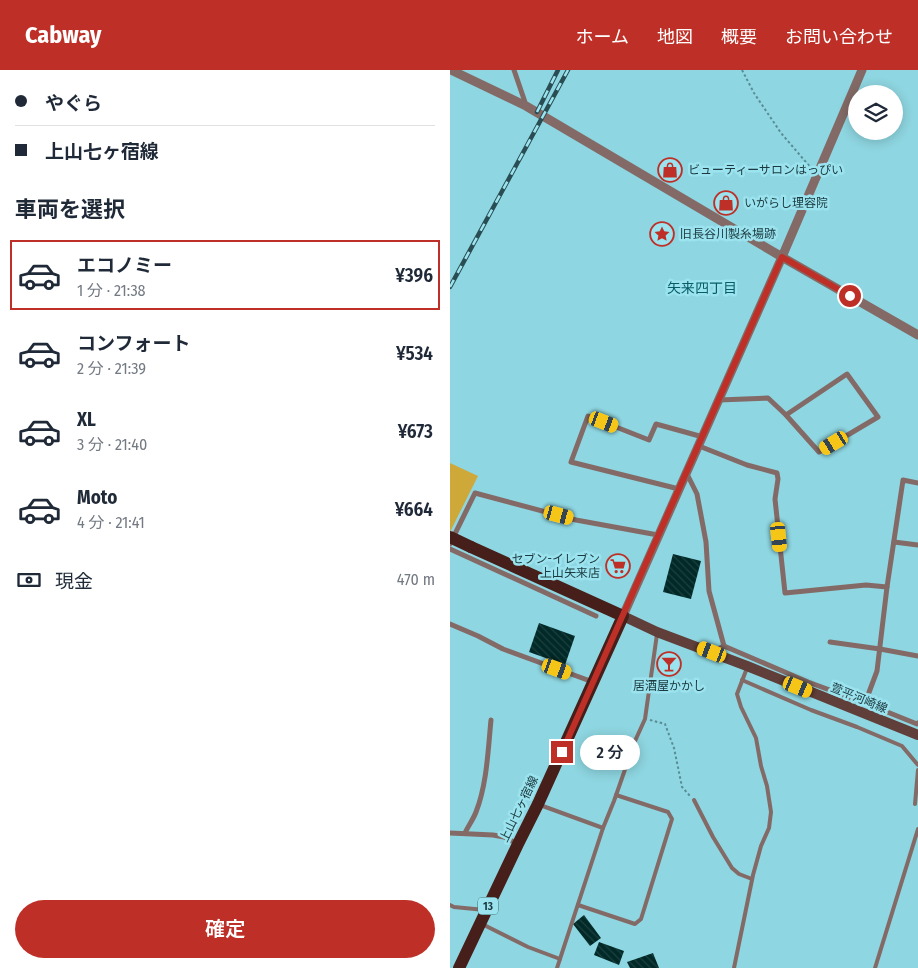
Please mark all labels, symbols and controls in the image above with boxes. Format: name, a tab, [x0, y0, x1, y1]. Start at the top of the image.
text: Cabway	[25, 21, 101, 49]
text: ホーム	[576, 26, 629, 48]
text: 地図	[657, 26, 693, 48]
text: 概要	[721, 26, 757, 48]
text: お問い合わせ	[785, 26, 893, 48]
map controls	[848, 85, 903, 140]
button: layers	[848, 85, 903, 140]
text: やぐら	[45, 92, 102, 115]
text: 上山七ヶ宿線	[45, 140, 159, 163]
shop icon: ビューティーサロンはっぴい	[657, 157, 683, 183]
place label: ビューティーサロンはっぴい	[688, 163, 843, 177]
shop icon: いがらし理容院	[713, 190, 739, 216]
text: 車両を選択	[15, 196, 125, 223]
place label: いがらし理容院	[744, 196, 828, 210]
place icon: 旧長谷川製糸場跡	[649, 221, 675, 247]
place label: 旧長谷川製糸場跡	[680, 227, 776, 241]
icon: car	[17, 253, 62, 298]
text: エコノミー	[77, 254, 172, 277]
text: ¥396	[395, 264, 433, 287]
district label: 矢来四丁目	[667, 280, 737, 297]
text: 1 分 · 21:38	[77, 281, 146, 300]
route start	[839, 285, 861, 307]
icon: car	[17, 331, 62, 376]
text: コンフォート	[77, 332, 190, 355]
text: ¥534	[396, 342, 433, 365]
text: 2 分 · 21:39	[77, 359, 146, 378]
text: XL	[77, 408, 96, 431]
icon: car	[17, 409, 62, 454]
car	[587, 410, 620, 434]
text: ¥673	[398, 420, 433, 443]
car	[817, 429, 850, 457]
text: 3 分 · 21:40	[77, 435, 147, 454]
text: Moto	[77, 486, 117, 509]
icon: car	[17, 487, 62, 532]
text: ¥664	[395, 498, 433, 521]
car	[542, 504, 575, 526]
text: 4 分 · 21:41	[77, 513, 145, 532]
car	[769, 521, 788, 553]
place label: セブン-イレブン 上山矢来店	[512, 552, 600, 580]
supermarket icon: セブン-イレブン 上山矢来店	[605, 553, 631, 579]
icon: cash	[15, 566, 43, 594]
text: 現金	[55, 570, 93, 593]
text: 470 m	[397, 570, 435, 589]
car	[695, 640, 728, 664]
bar icon: 居酒屋かかし	[656, 651, 682, 677]
car	[540, 657, 573, 681]
car	[781, 674, 814, 700]
place label: 居酒屋かかし	[633, 679, 705, 693]
street label: 萱平河崎線	[829, 680, 889, 716]
callout: 2 分	[580, 734, 640, 770]
route end	[551, 741, 573, 763]
text: 2 分	[597, 743, 623, 762]
street label: 上山七ヶ宿線	[497, 774, 541, 844]
road number: 13	[478, 898, 498, 914]
button: 確定	[15, 900, 435, 958]

